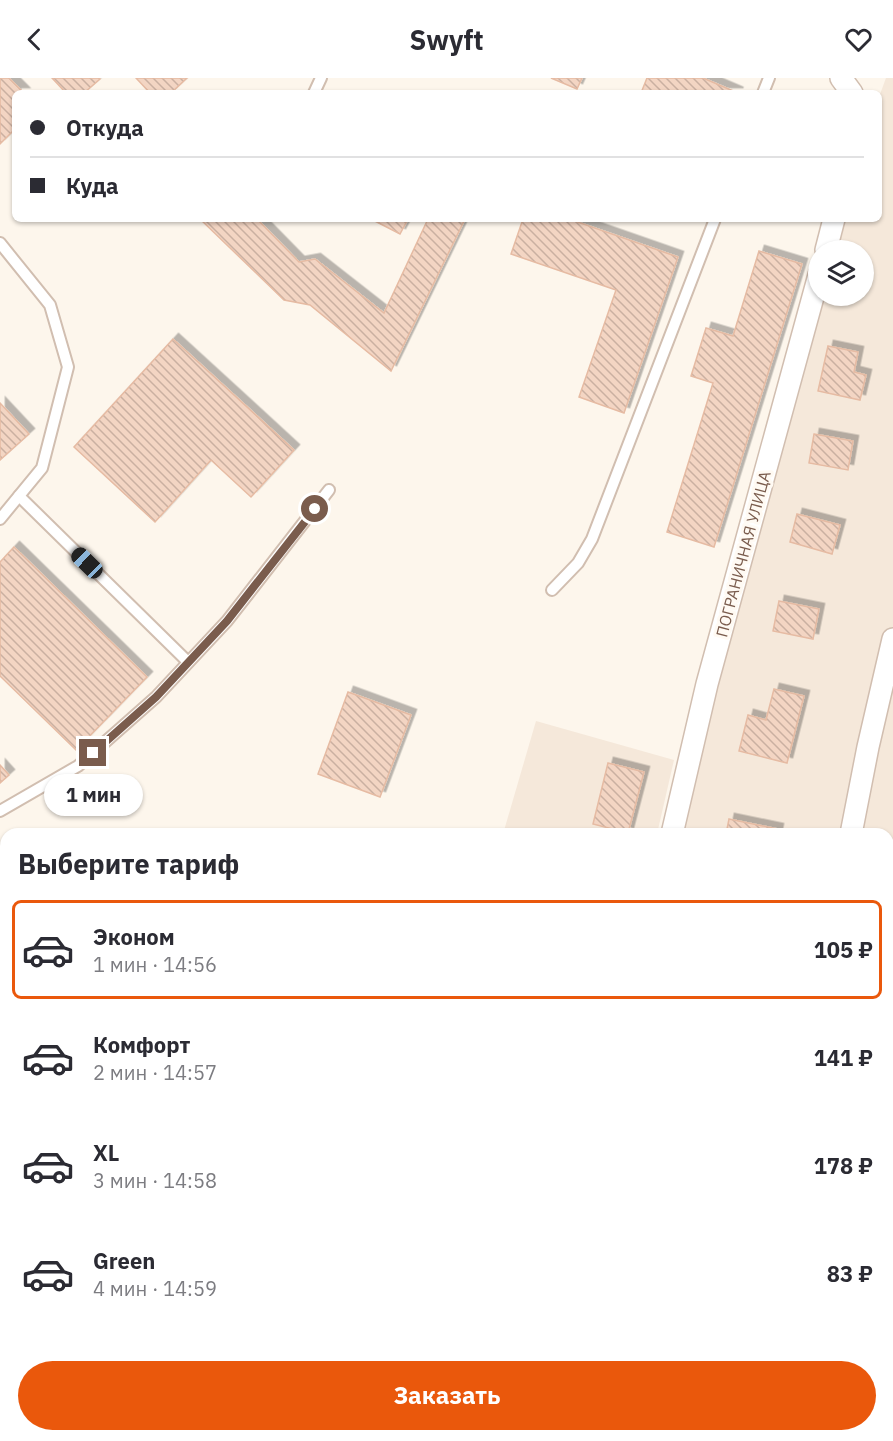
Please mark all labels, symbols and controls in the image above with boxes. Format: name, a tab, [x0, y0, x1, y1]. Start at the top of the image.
text: Swyft	[409, 22, 484, 57]
icon: back	[18, 23, 51, 56]
icon: heart	[842, 23, 875, 56]
text: Откуда	[66, 113, 144, 142]
text: Куда	[66, 171, 119, 200]
map controls	[808, 240, 874, 306]
button: layers	[808, 240, 874, 306]
street label: ПОГРАНИЧНАЯ УЛИЦА	[711, 469, 775, 639]
route start	[301, 495, 328, 522]
car	[68, 544, 106, 582]
route end	[79, 739, 106, 766]
callout: 1 мин	[44, 774, 142, 816]
text: 1 мин	[66, 781, 121, 808]
text: Выберите тариф	[18, 846, 239, 881]
text: Эконом	[93, 922, 175, 951]
icon: car	[21, 923, 75, 977]
text: 105 ₽	[814, 935, 873, 964]
text: 1 мин · 14:56	[93, 951, 217, 978]
text: Комфорт	[93, 1030, 190, 1059]
icon: car	[21, 1031, 75, 1085]
text: 141 ₽	[814, 1043, 873, 1072]
text: 2 мин · 14:57	[93, 1059, 217, 1086]
text: XL	[93, 1138, 119, 1167]
icon: car	[21, 1139, 75, 1193]
text: 178 ₽	[814, 1151, 873, 1180]
text: 3 мин · 14:58	[93, 1167, 217, 1194]
text: Green	[93, 1246, 155, 1275]
icon: car	[21, 1247, 75, 1301]
text: 83 ₽	[827, 1259, 873, 1288]
text: 4 мин · 14:59	[93, 1275, 217, 1302]
button: Заказать	[18, 1361, 876, 1430]

